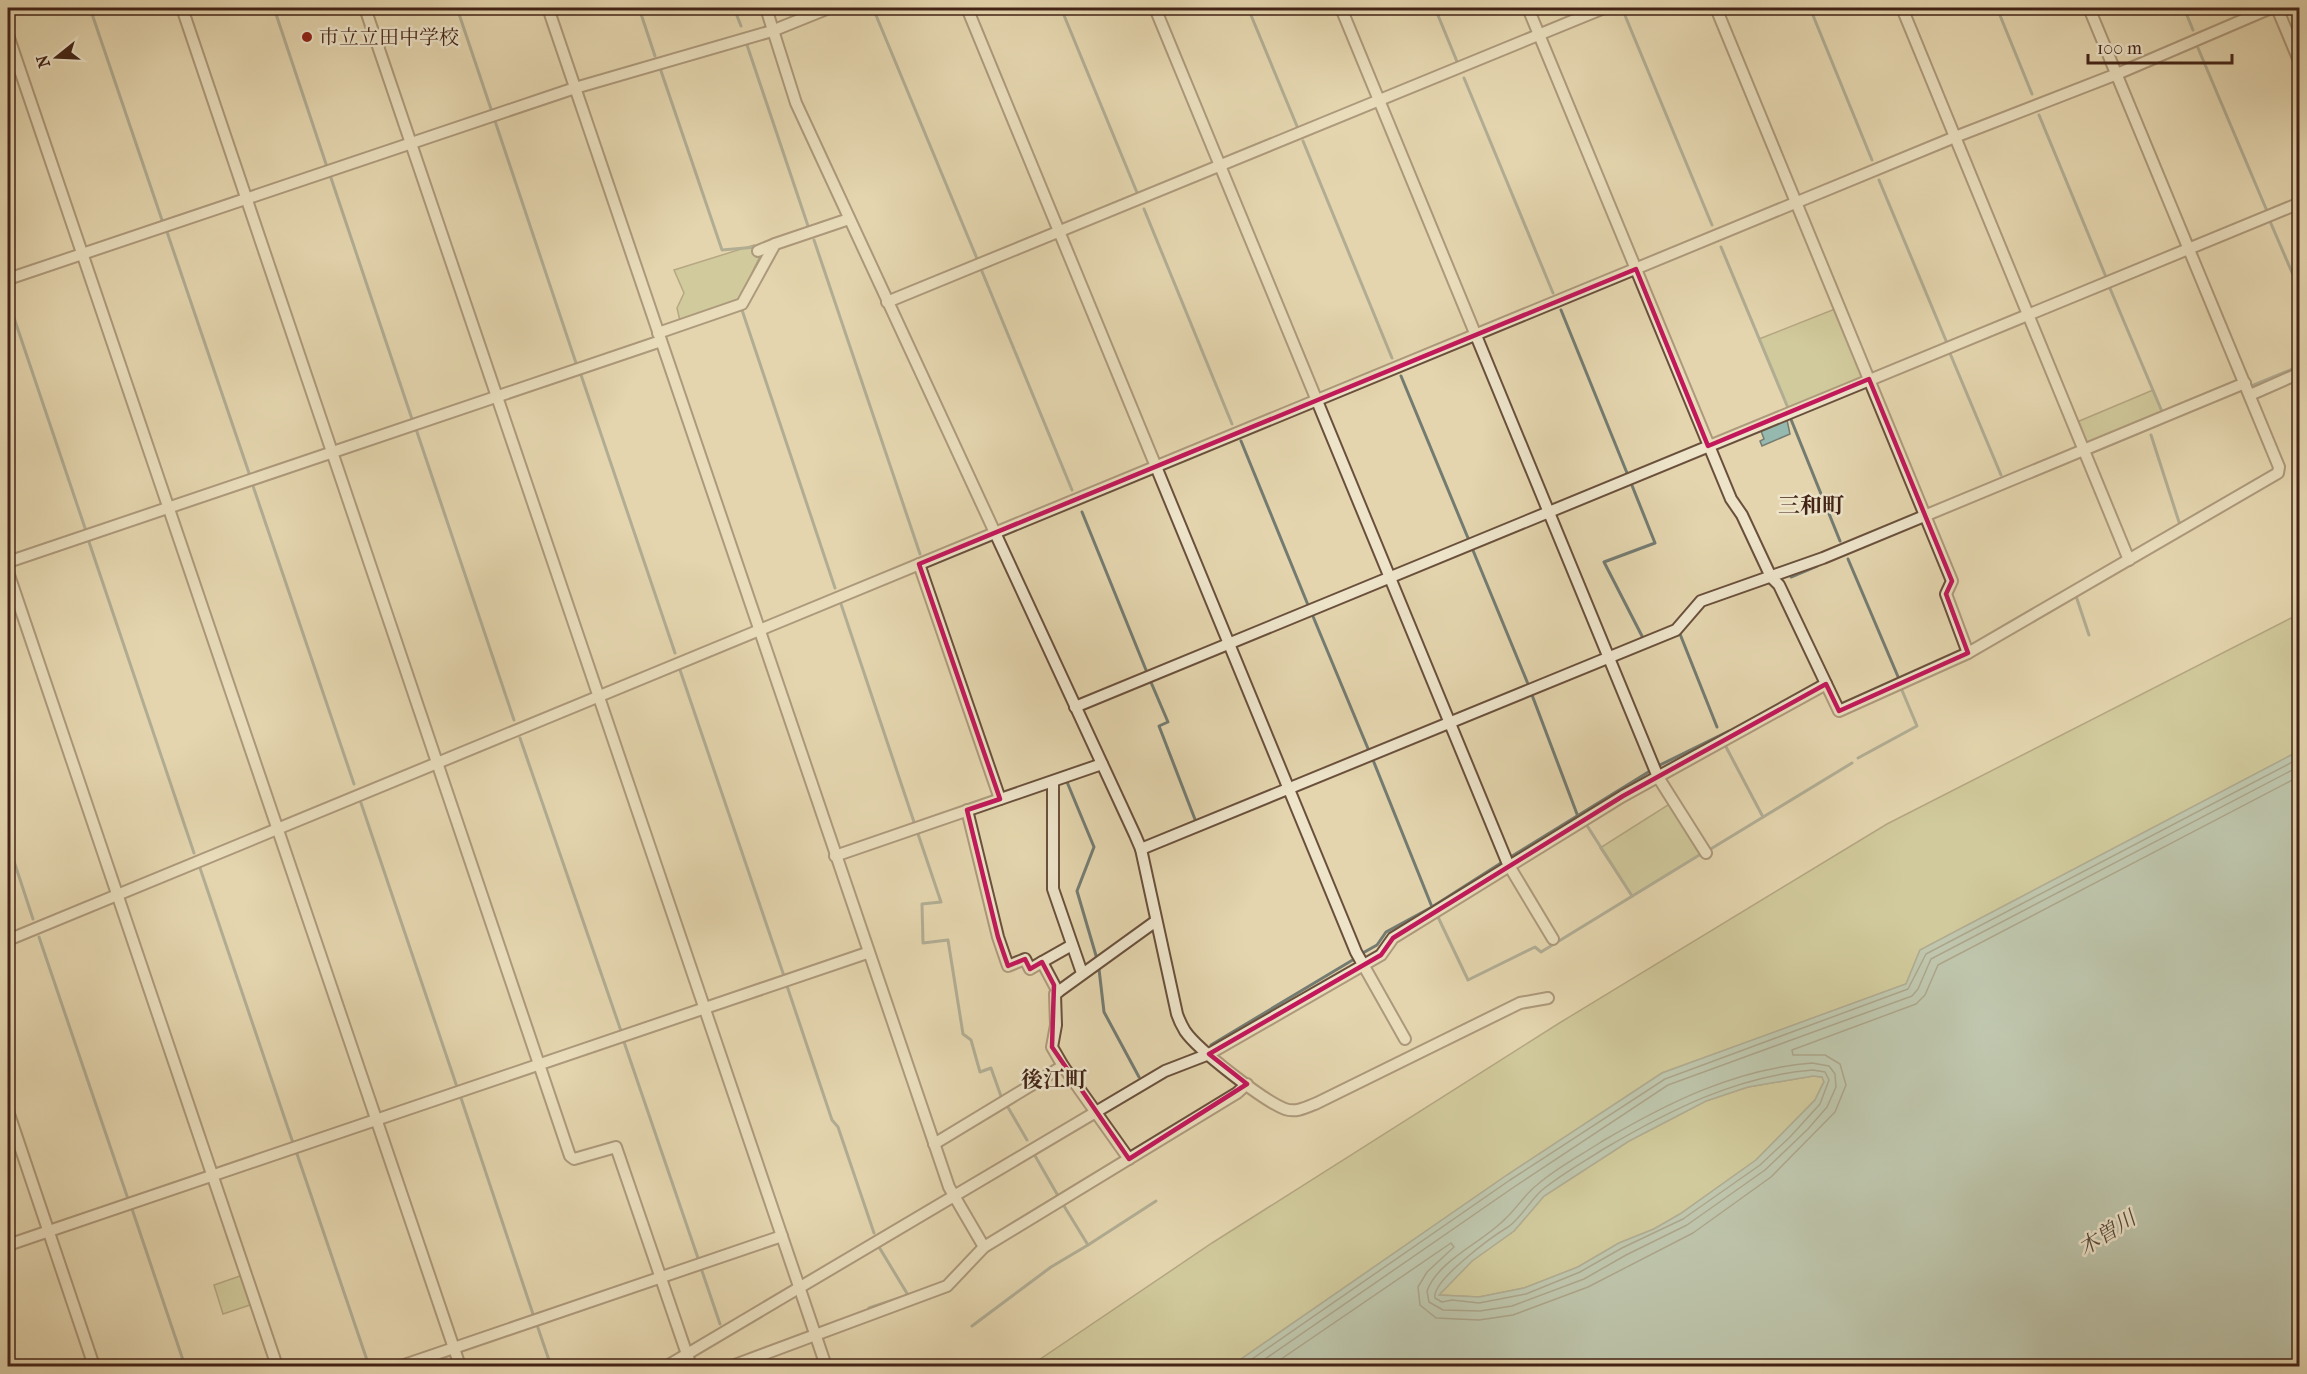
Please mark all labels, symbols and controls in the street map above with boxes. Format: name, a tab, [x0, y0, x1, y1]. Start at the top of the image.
place label: 市立立田中学校	[319, 26, 459, 49]
north arrow	[27, 27, 87, 87]
scale bar	[2088, 27, 2232, 65]
marker: 市立立田中学校	[300, 30, 314, 44]
text: 100 m	[2097, 38, 2142, 59]
text: N	[32, 52, 54, 70]
district label: 三和町	[1778, 493, 1844, 519]
district label: 後江町	[1021, 1067, 1087, 1093]
water label: 木曽川	[2074, 1205, 2142, 1260]

